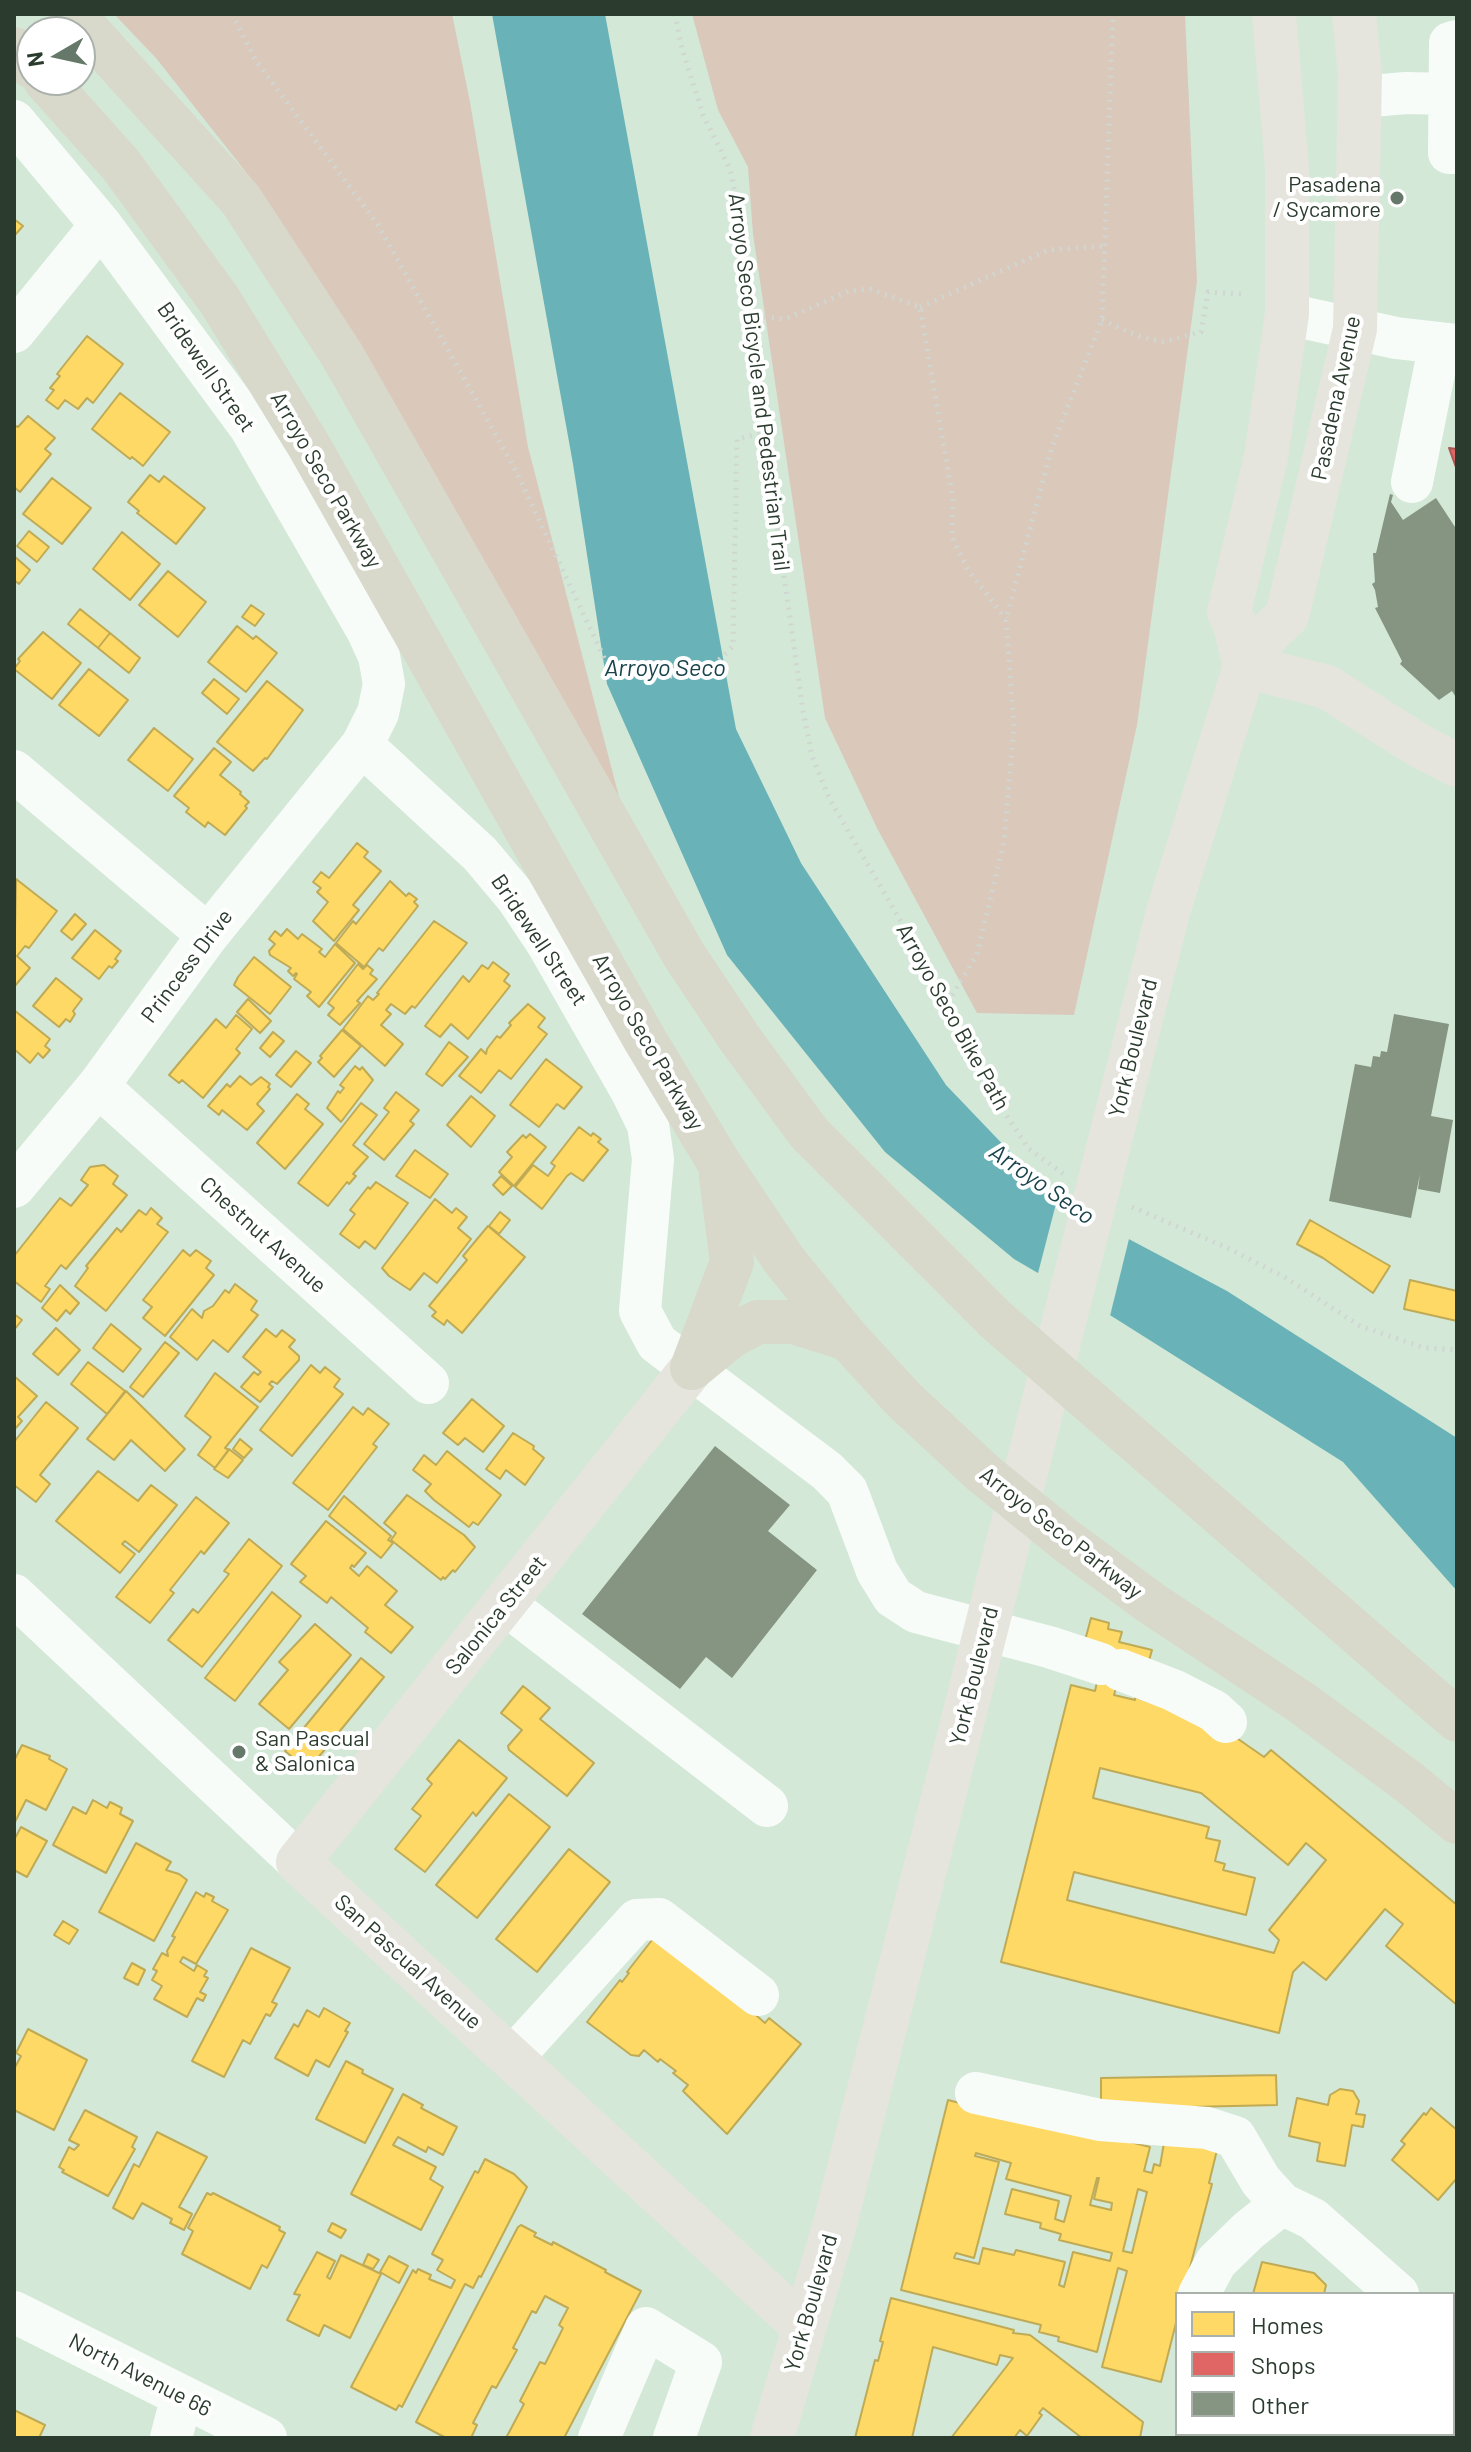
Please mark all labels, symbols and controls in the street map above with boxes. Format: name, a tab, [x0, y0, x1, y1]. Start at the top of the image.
north arrow	[16, 16, 96, 96]
text: N	[20, 50, 48, 69]
place label: Pasadena / Sycamore	[1273, 172, 1381, 224]
marker: Pasadena / Sycamore	[1388, 189, 1406, 207]
street label: Arroyo Seco Bicycle and Pedestrian Trail	[723, 192, 795, 572]
street label: Bridewell Street	[151, 297, 261, 437]
street label: Pasadena Avenue	[1306, 313, 1366, 483]
street label: Arroyo Seco Parkway	[265, 387, 387, 573]
water label: Arroyo Seco	[604, 654, 726, 682]
street label: Bridewell Street	[485, 869, 593, 1011]
street label: Princess Drive	[136, 904, 238, 1028]
street label: Arroyo Seco Bike Path	[891, 919, 1015, 1115]
street label: Arroyo Seco Parkway	[587, 949, 709, 1135]
street label: York Boulevard	[1103, 976, 1163, 1120]
water label: Arroyo Seco	[984, 1137, 1100, 1231]
street label: Chestnut Avenue	[194, 1171, 332, 1299]
street label: Arroyo Seco Parkway	[974, 1461, 1148, 1605]
street label: Salonica Street	[440, 1550, 552, 1680]
street label: York Boulevard	[944, 1604, 1004, 1748]
place label: San Pascual & Salonica	[255, 1726, 370, 1778]
marker: San Pascual & Salonica	[230, 1743, 248, 1761]
street label: San Pascual Avenue	[329, 1889, 487, 2035]
street label: York Boulevard	[779, 2231, 843, 2375]
legend	[1175, 2292, 1455, 2436]
text: Homes	[1251, 2310, 1324, 2339]
street label: North Avenue 66	[64, 2328, 216, 2422]
text: Shops	[1251, 2350, 1316, 2379]
text: Other	[1251, 2390, 1309, 2419]

